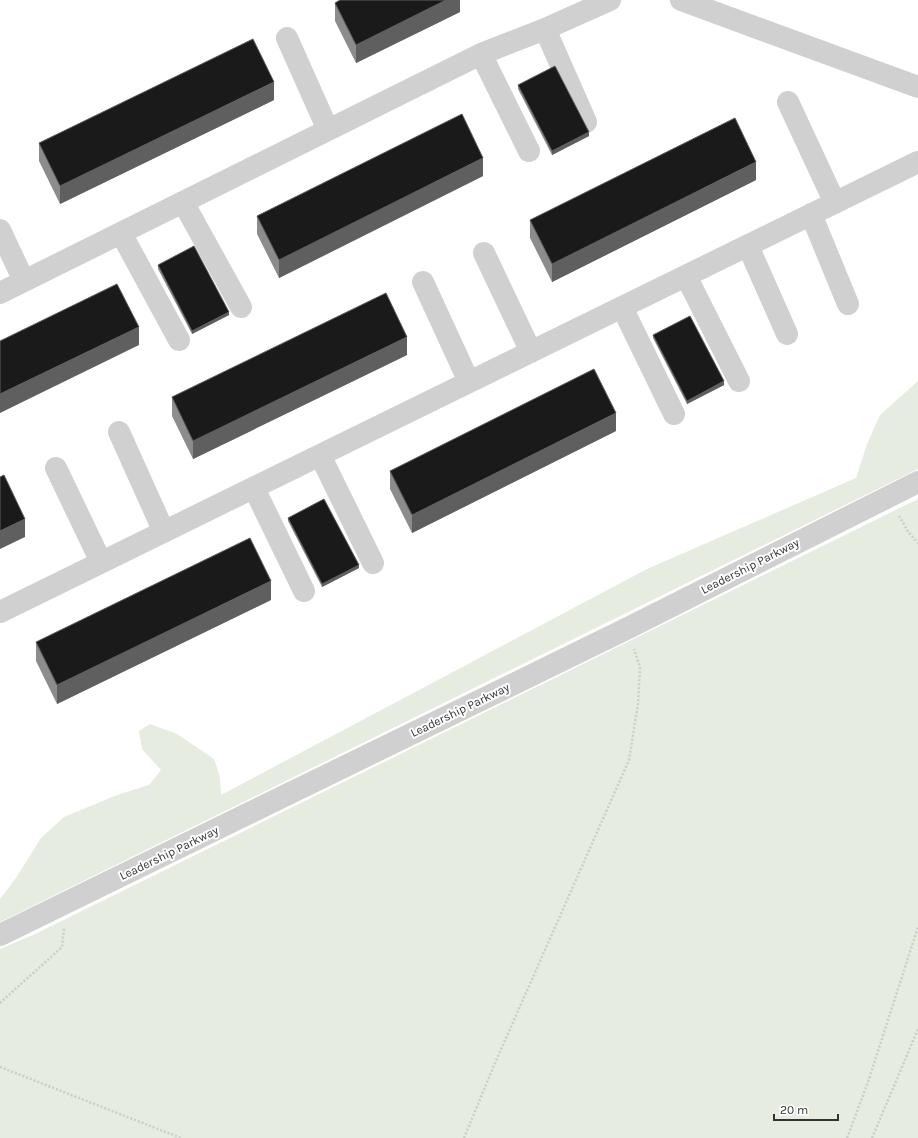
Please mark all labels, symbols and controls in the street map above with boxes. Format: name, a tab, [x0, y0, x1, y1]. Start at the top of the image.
street label: Leadership Parkway	[699, 535, 802, 597]
street label: Leadership Parkway	[408, 680, 512, 740]
street label: Leadership Parkway	[117, 823, 221, 883]
scale bar	[774, 1096, 838, 1122]
text: 20 m	[780, 1103, 808, 1117]

